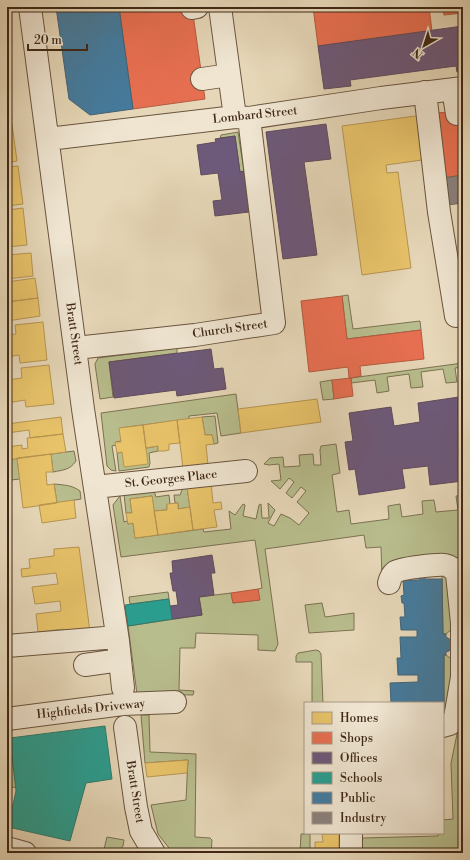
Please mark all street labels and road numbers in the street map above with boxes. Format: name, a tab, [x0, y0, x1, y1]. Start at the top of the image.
street label: Lombard Street	[212, 103, 299, 127]
street label: Bratt Street	[62, 301, 86, 367]
street label: Church Street	[192, 316, 269, 342]
street label: St. Georges Place	[124, 467, 218, 491]
street label: Highfields Driveway	[36, 696, 146, 722]
street label: Bratt Street	[122, 759, 147, 825]

